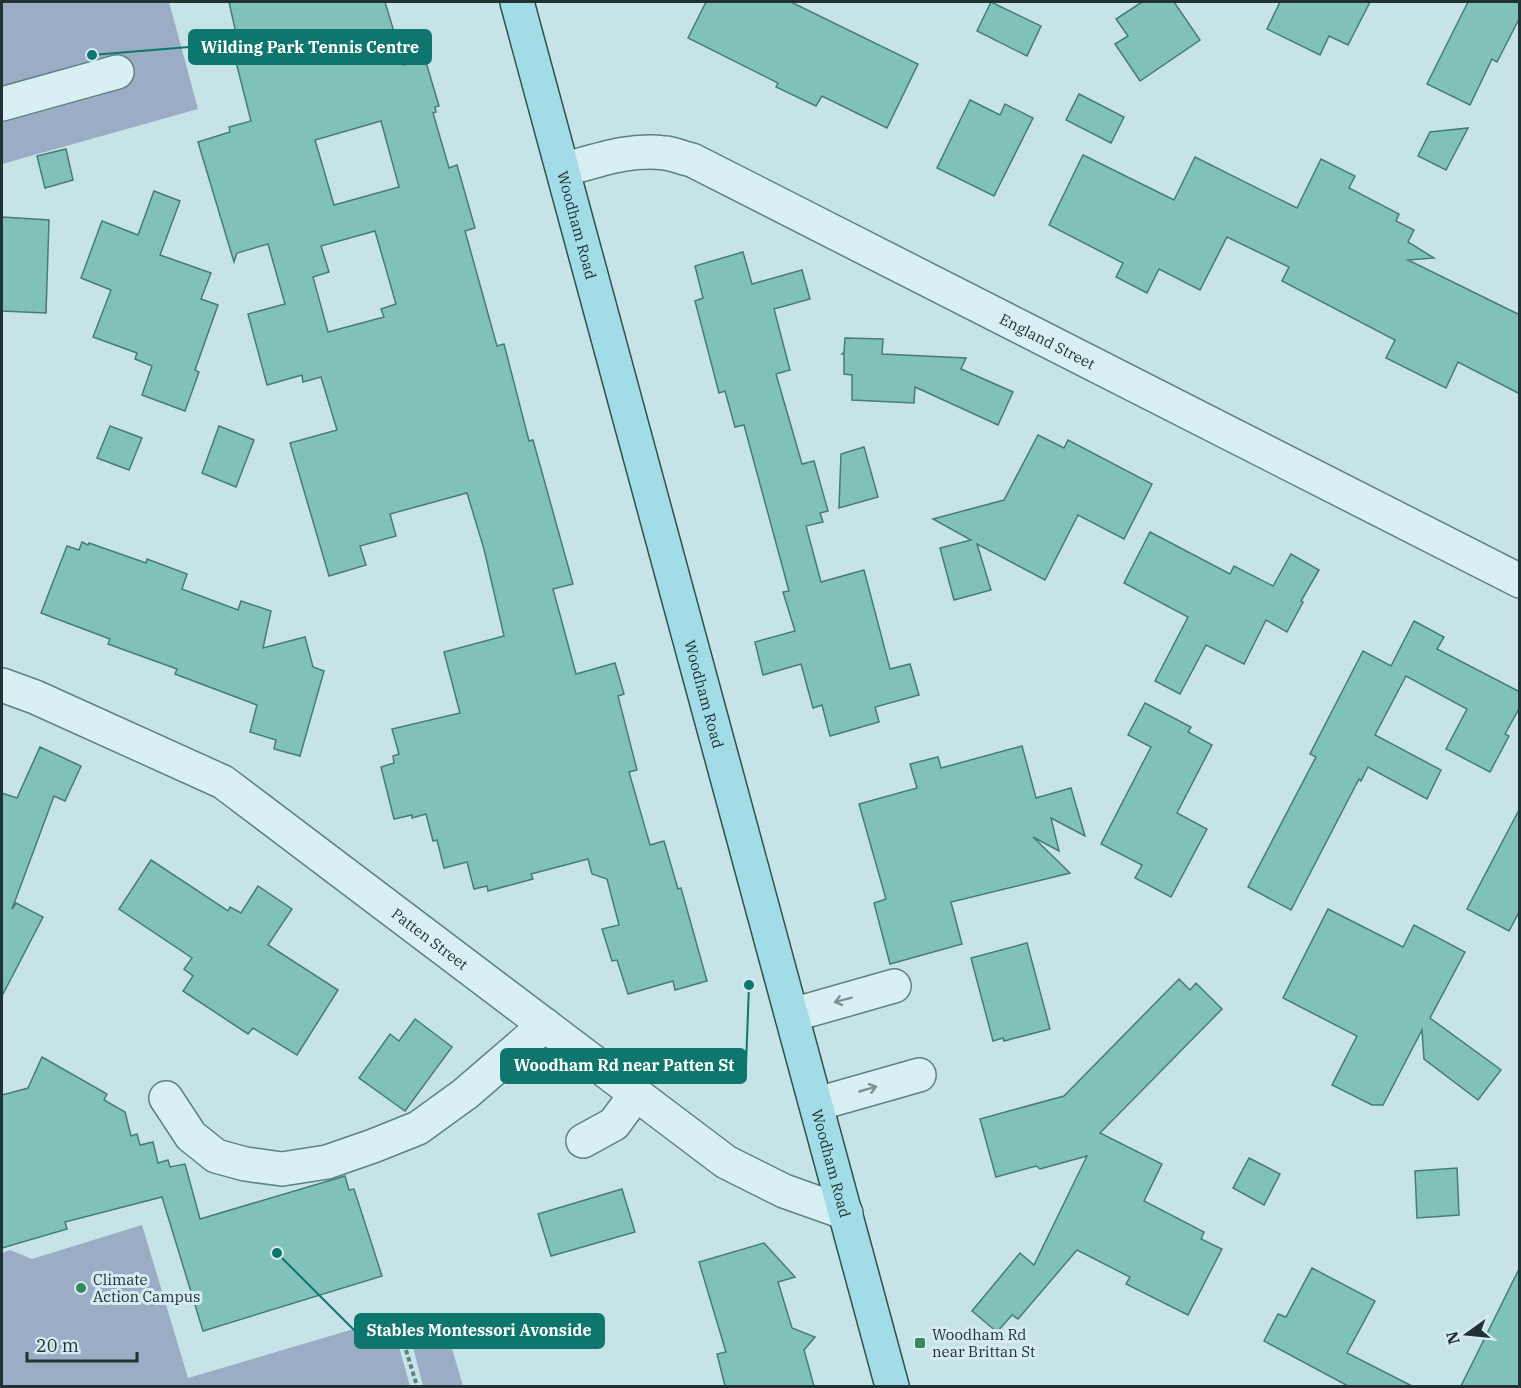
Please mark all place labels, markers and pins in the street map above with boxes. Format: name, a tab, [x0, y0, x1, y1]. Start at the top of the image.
callout: Wilding Park Tennis Centre	[189, 30, 431, 64]
callout: Woodham Rd near Patten St	[501, 1049, 746, 1083]
place label: Climate Action Campus	[93, 1270, 200, 1306]
marker: Climate Action Campus	[74, 1281, 88, 1295]
callout: Stables Montessori Avonside	[355, 1314, 604, 1348]
place label: Woodham Rd near Brittan St	[932, 1325, 1035, 1361]
marker: Woodham Rd near Brittan St	[913, 1336, 927, 1350]

